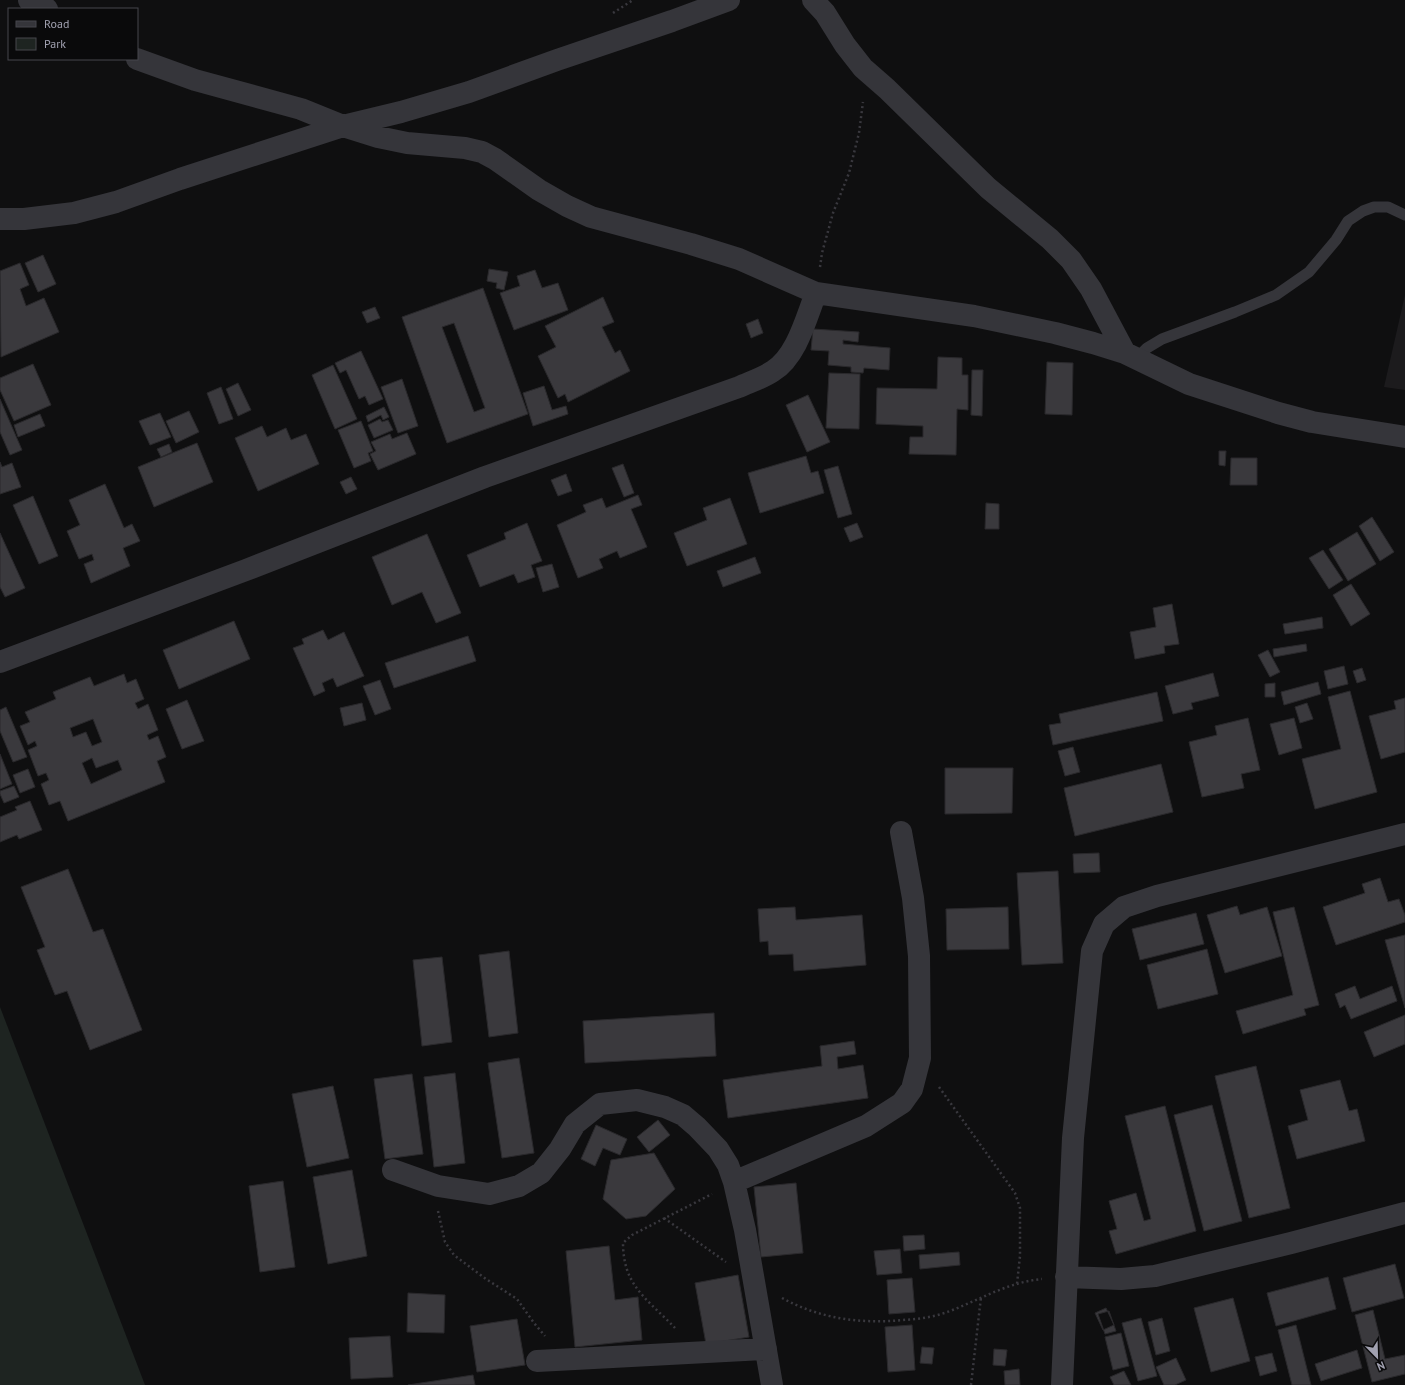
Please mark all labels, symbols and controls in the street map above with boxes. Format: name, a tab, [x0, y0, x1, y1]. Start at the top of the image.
legend	[8, 8, 138, 60]
text: Road	[44, 16, 69, 31]
text: Park	[44, 36, 66, 51]
north arrow	[1357, 1337, 1397, 1377]
text: N	[1375, 1358, 1387, 1374]

